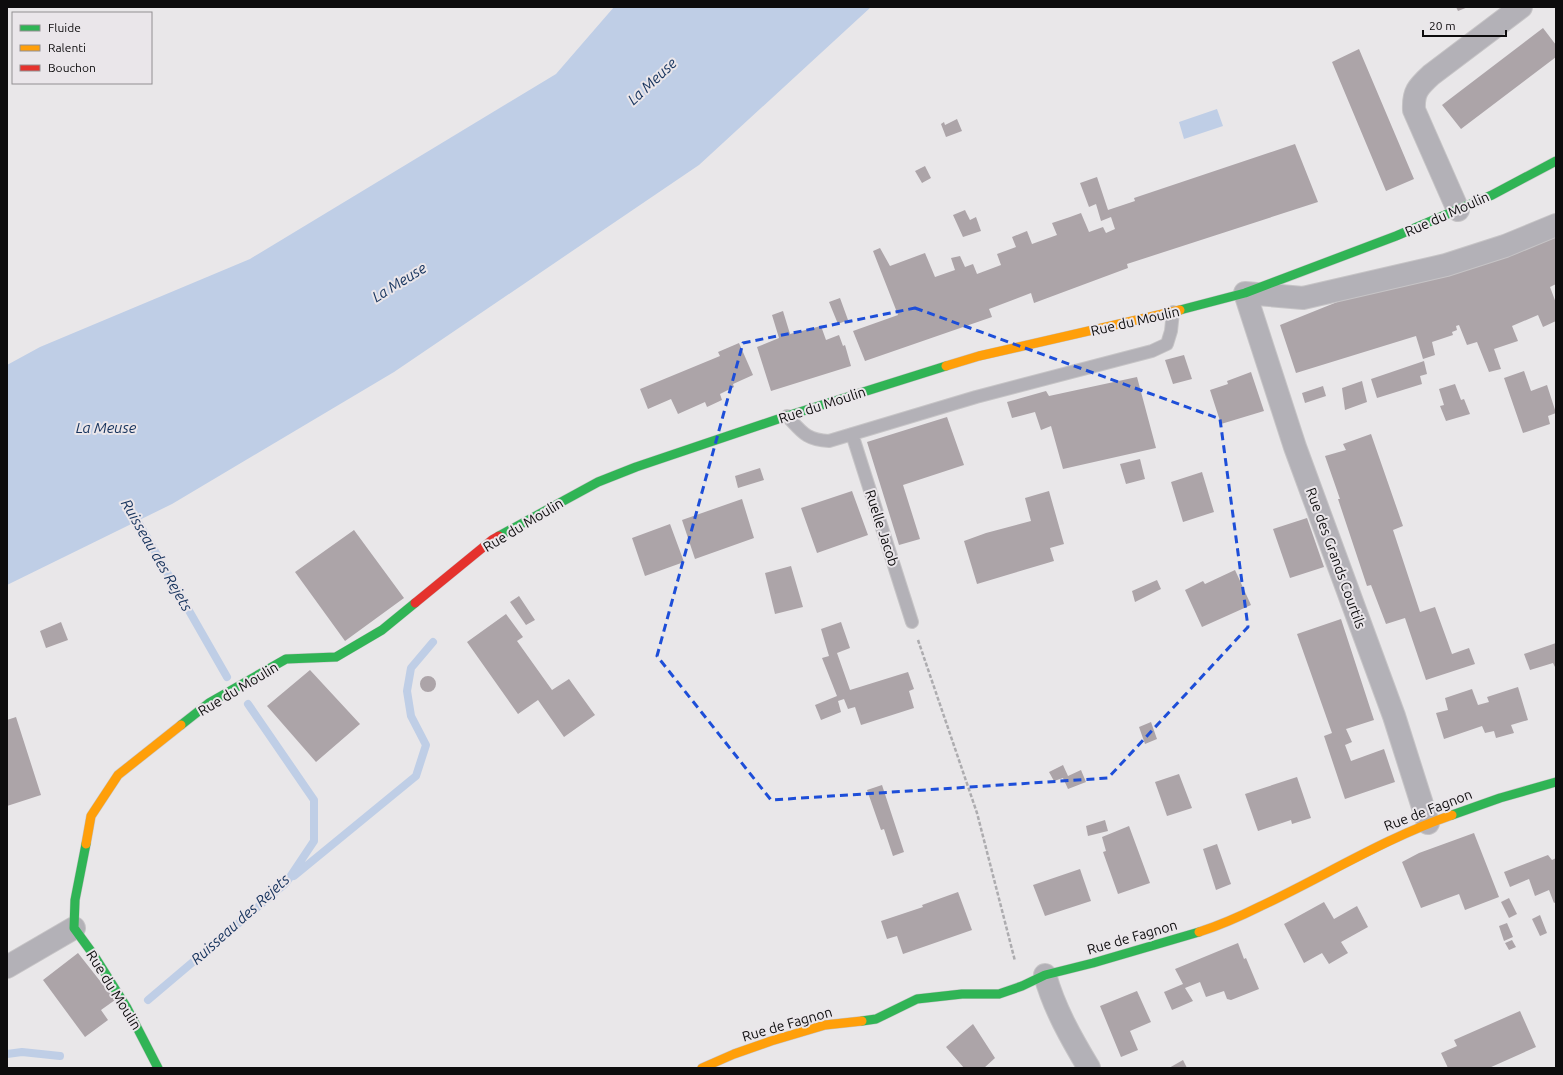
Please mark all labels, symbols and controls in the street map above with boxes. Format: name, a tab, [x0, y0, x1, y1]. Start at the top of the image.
legend	[12, 12, 152, 84]
scale bar	[1423, 12, 1506, 38]
text: 20 m	[1429, 19, 1456, 32]
text: Fluide	[48, 21, 81, 34]
text: Ralenti	[48, 41, 86, 54]
water label: La Meuse	[624, 54, 680, 108]
text: Bouchon	[48, 61, 96, 74]
street label: Rue du Moulin	[1402, 188, 1492, 240]
water label: La Meuse	[369, 259, 430, 305]
street label: Rue du Moulin	[1089, 303, 1181, 339]
street label: Rue du Moulin	[777, 383, 867, 427]
water label: La Meuse	[76, 419, 137, 436]
street label: Rue des Grands Courtils	[1303, 485, 1369, 631]
street label: Ruelle Jacob	[862, 488, 902, 568]
street label: Rue du Moulin	[480, 495, 566, 555]
water label: Ruisseau des Rejets	[118, 496, 196, 615]
street label: Rue du Moulin	[195, 659, 281, 719]
street label: Rue de Fagnon	[1382, 786, 1474, 834]
water label: Ruisseau des Rejets	[187, 870, 293, 968]
street label: Rue de Fagnon	[1085, 916, 1179, 958]
street label: Rue du Moulin	[83, 947, 145, 1033]
street label: Rue de Fagnon	[740, 1003, 834, 1045]

